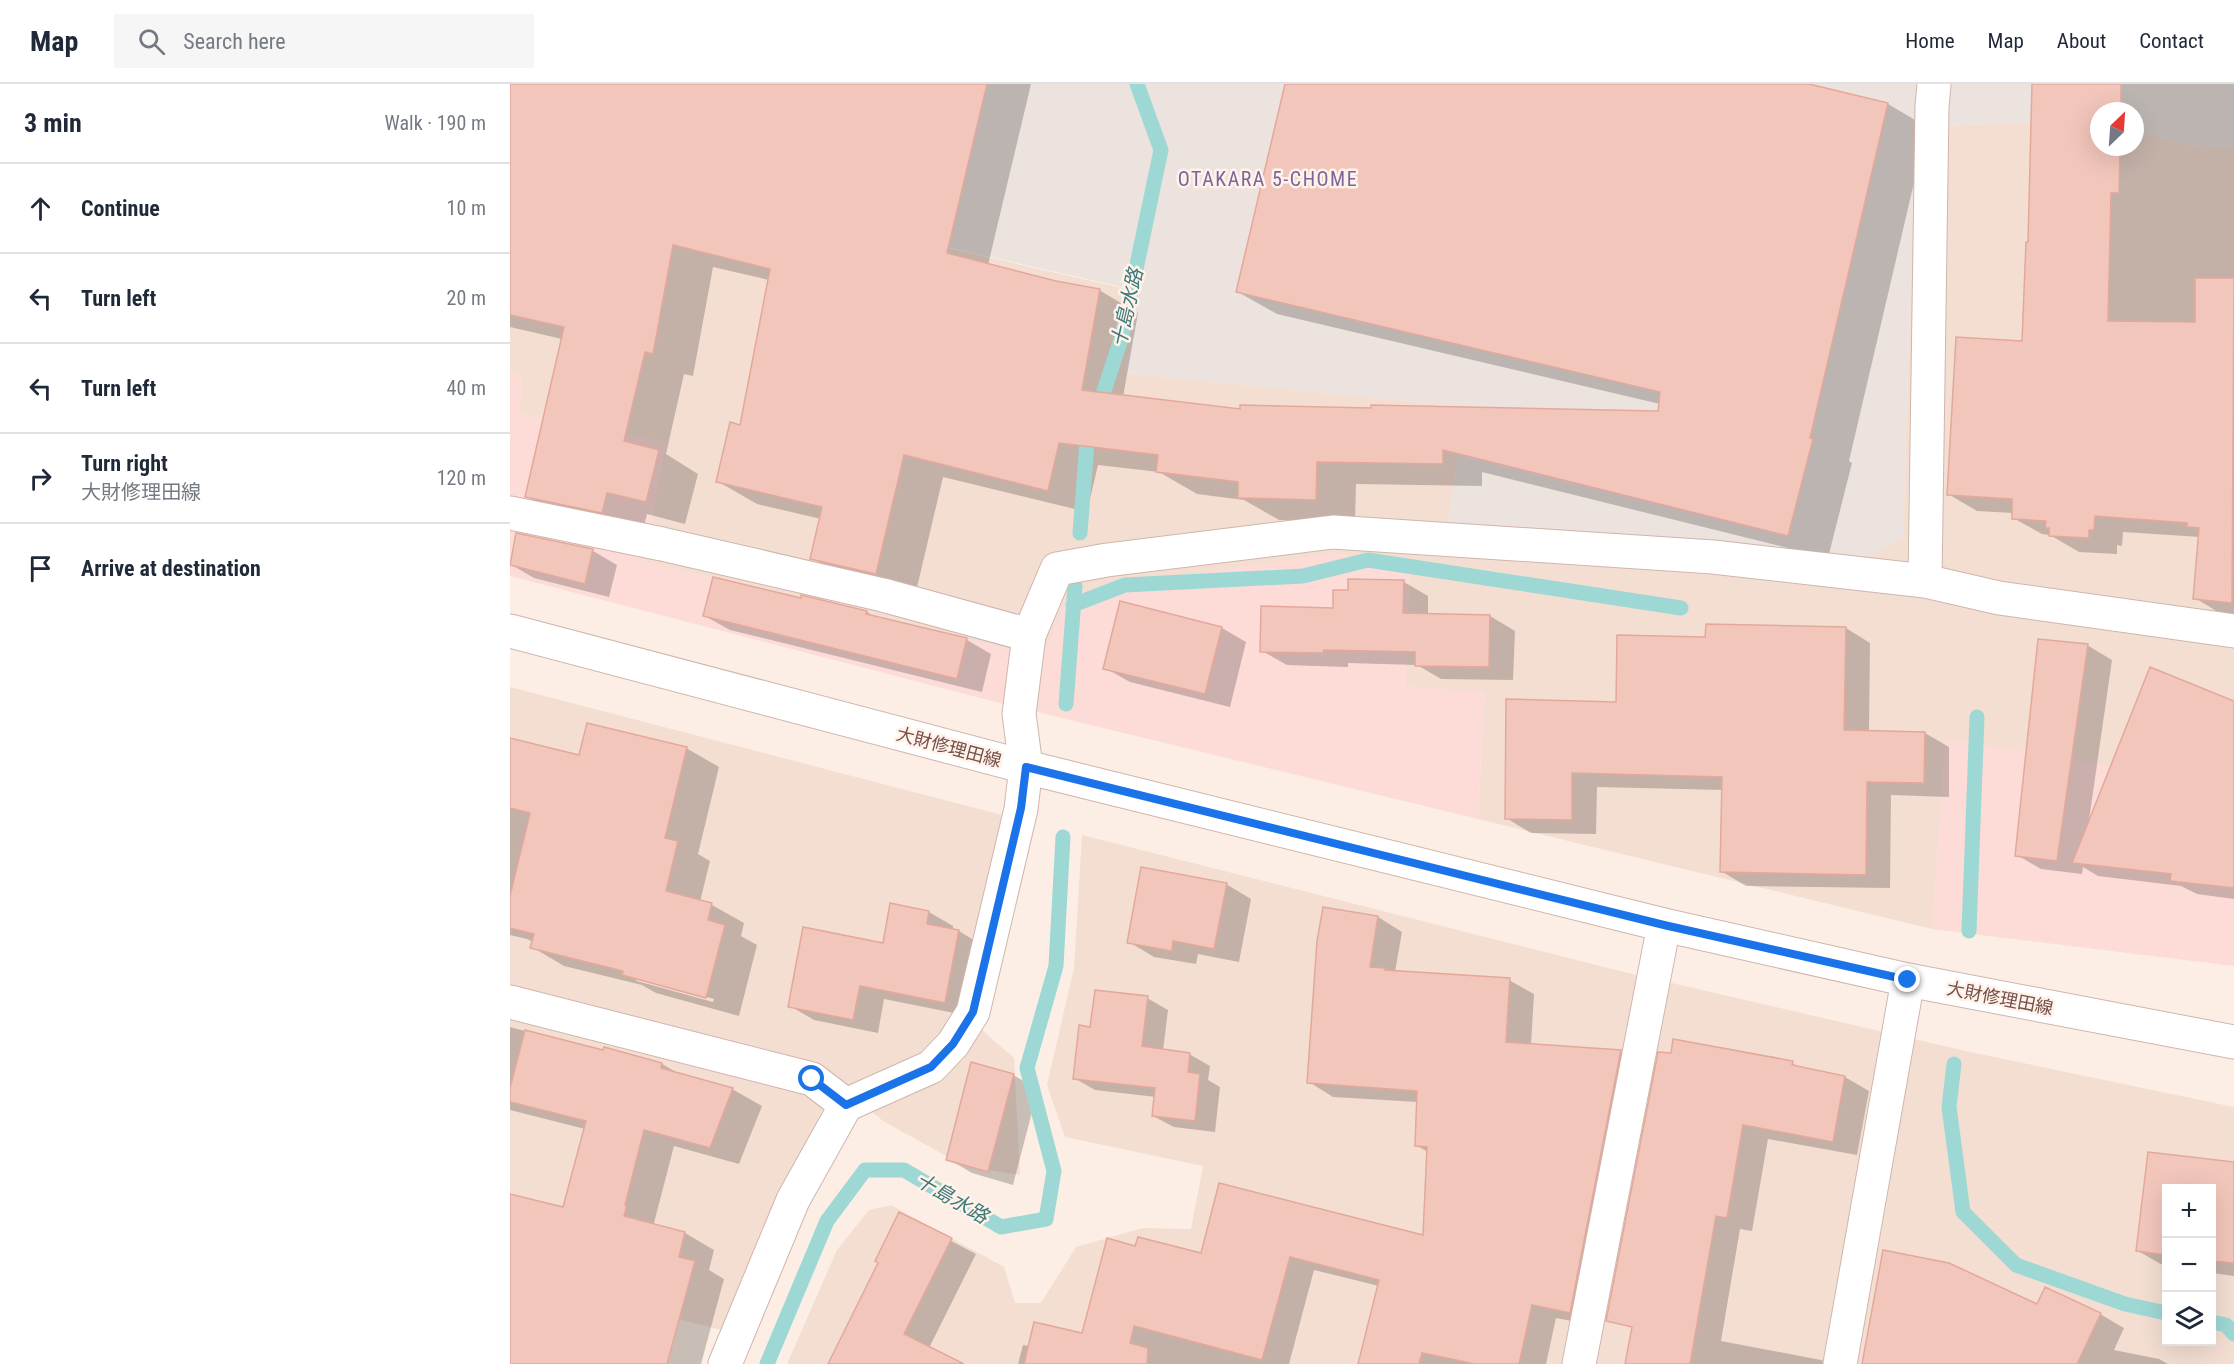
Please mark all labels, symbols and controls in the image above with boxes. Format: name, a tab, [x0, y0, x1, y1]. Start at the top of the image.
search box	[114, 14, 534, 68]
text: Map	[30, 25, 78, 58]
icon: search	[135, 25, 168, 58]
text: Search here	[183, 29, 286, 54]
text: Home	[1905, 29, 1955, 53]
text: Map	[1988, 29, 2024, 53]
text: About	[2057, 29, 2106, 53]
text: Contact	[2139, 29, 2204, 53]
north arrow	[2090, 102, 2144, 156]
text: 3 min	[24, 108, 82, 138]
text: Walk · 190 m	[385, 111, 486, 135]
district label: OTAKARA 5-CHOME	[1178, 167, 1358, 191]
icon: ahead	[24, 192, 57, 225]
text: Continue	[81, 196, 160, 221]
text: 10 m	[447, 196, 486, 220]
water label: 十島水路	[1106, 264, 1148, 350]
icon: left	[24, 282, 57, 315]
text: Turn left	[81, 286, 156, 311]
text: 20 m	[447, 286, 486, 310]
icon: left	[24, 372, 57, 405]
text: Turn left	[81, 376, 156, 401]
text: 40 m	[447, 376, 486, 400]
text: Turn right	[81, 451, 168, 476]
icon: right	[24, 462, 57, 495]
text: 120 m	[437, 466, 486, 490]
text: 大財修理田線	[81, 480, 201, 504]
icon: arrive	[24, 552, 57, 585]
text: Arrive at destination	[81, 556, 261, 581]
street label: 大財修理田線	[894, 723, 1004, 771]
route end	[1894, 966, 1920, 992]
street label: 大財修理田線	[1945, 977, 2055, 1019]
route start	[798, 1065, 824, 1091]
water label: 十島水路	[911, 1168, 994, 1229]
map controls	[2162, 1184, 2216, 1346]
button: +	[2162, 1184, 2216, 1238]
button: −	[2162, 1238, 2216, 1292]
button: layers	[2162, 1292, 2216, 1346]

